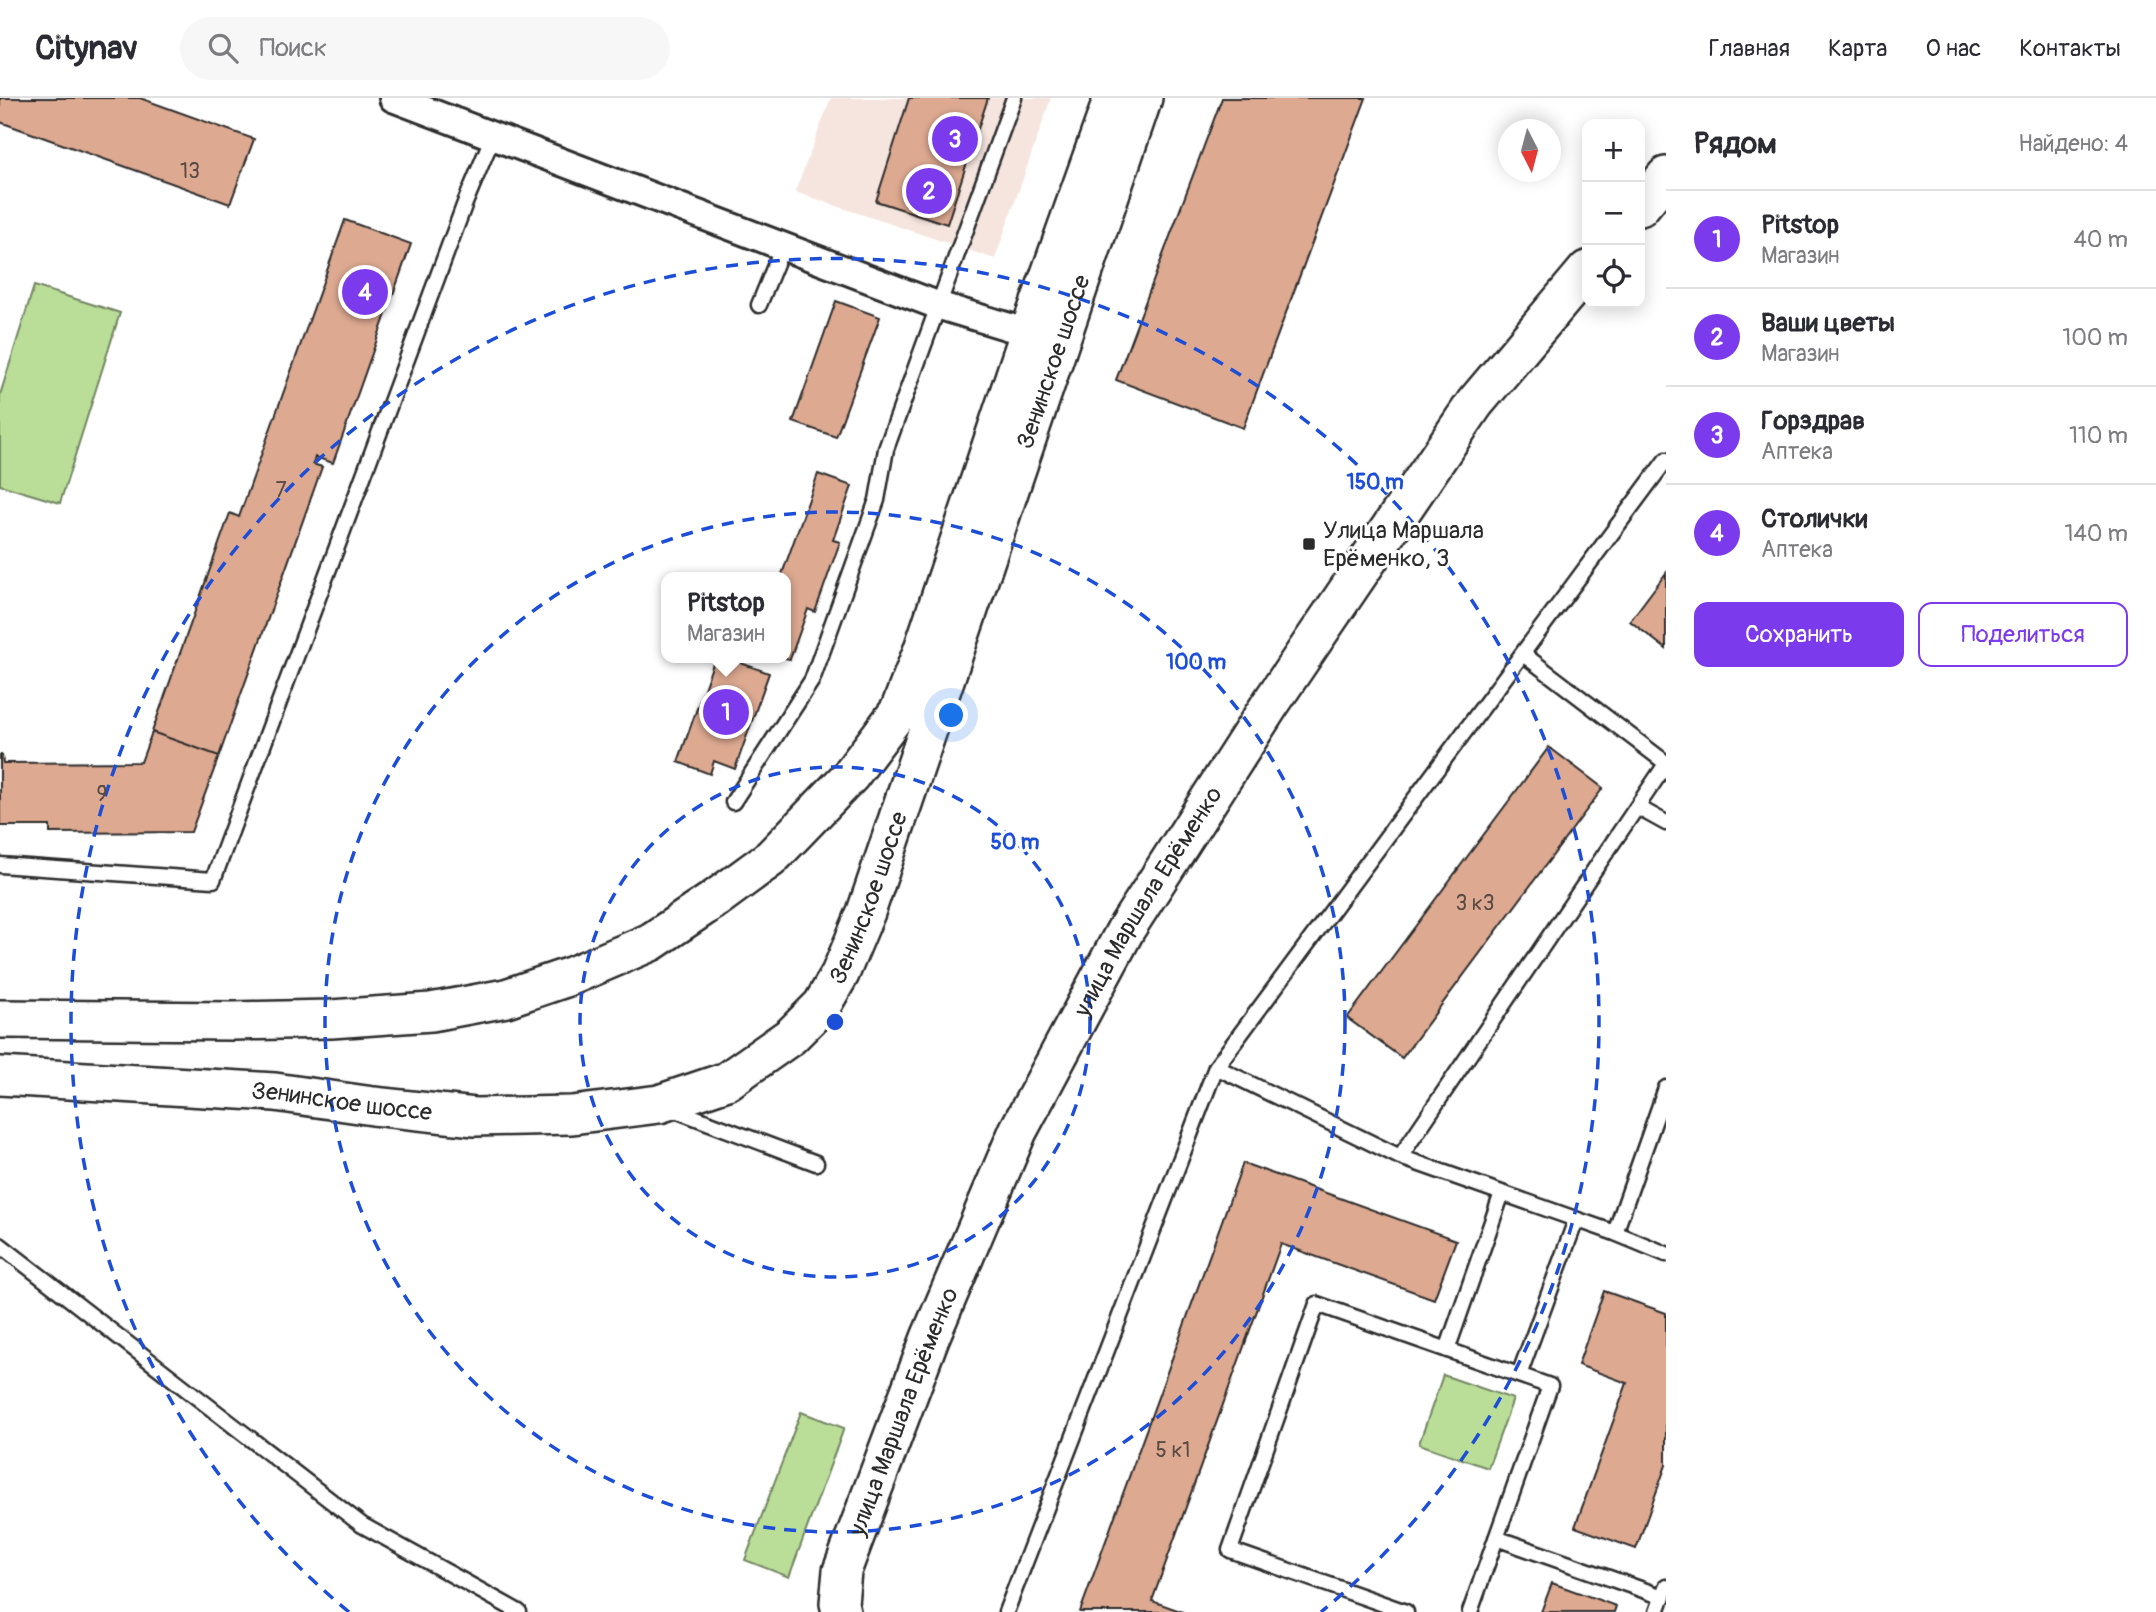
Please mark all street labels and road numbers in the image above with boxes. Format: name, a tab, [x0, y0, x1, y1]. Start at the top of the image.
street label: Зенинское шоссе	[1011, 271, 1097, 452]
street label: улица Маршала Ерёменко	[1067, 781, 1229, 1023]
street label: Зенинское шоссе	[823, 808, 914, 990]
street label: Зенинское шоссе	[251, 1077, 434, 1127]
street label: улица Маршала Ерёменко	[842, 1283, 965, 1541]

